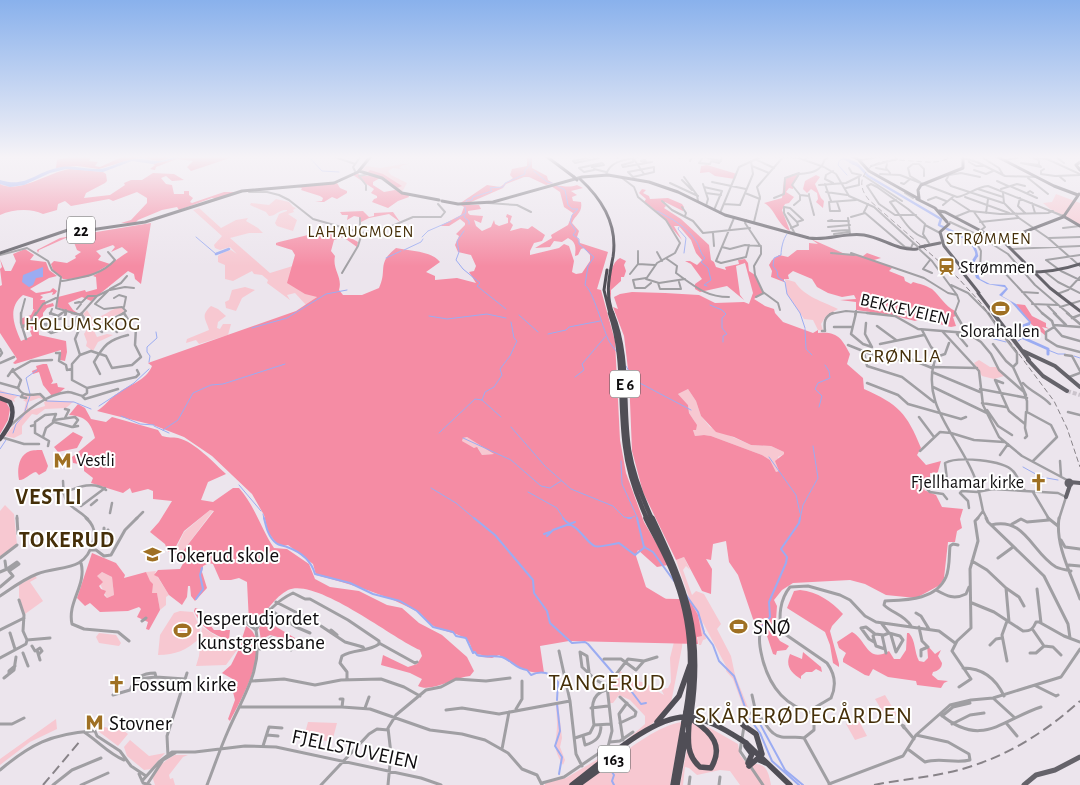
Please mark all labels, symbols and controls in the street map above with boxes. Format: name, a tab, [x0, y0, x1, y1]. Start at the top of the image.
road number: 22	[67, 216, 95, 244]
district label: LAHAUGMOEN	[308, 224, 414, 240]
district label: STRØMMEN	[946, 231, 1032, 247]
station icon: Strømmen	[936, 257, 956, 277]
place label: Strømmen	[960, 259, 1035, 277]
street label: BEKKEVEIEN	[858, 291, 951, 329]
sports icon: Slorahallen	[990, 298, 1010, 318]
district label: HOLUMSKOG	[25, 314, 141, 334]
place label: Slorahallen	[960, 323, 1040, 341]
district label: GRØNLIA	[860, 346, 942, 366]
road number: E 6	[610, 370, 640, 398]
metro station icon: Vestli	[52, 450, 72, 470]
place label: Vestli	[76, 452, 115, 470]
church icon: Fjellhamar kirke	[1028, 472, 1048, 492]
place label: Fjellhamar kirke	[911, 474, 1024, 492]
district label: VESTLI	[15, 486, 83, 508]
district label: TOKERUD	[19, 529, 115, 551]
school or university icon: Tokerud skole	[143, 545, 163, 565]
place label: Tokerud skole	[167, 545, 279, 566]
place label: Jesperudjordet kunstgressbane	[197, 608, 325, 653]
sports icon: SNØ	[729, 617, 749, 637]
place label: SNØ	[753, 617, 790, 638]
sports icon: Jesperudjordet kunstgressbane	[173, 620, 193, 640]
district label: TANGERUD	[548, 671, 666, 695]
church icon: Fossum kirke	[107, 674, 127, 694]
place label: Fossum kirke	[131, 674, 236, 695]
district label: SKÅRERØDEGÅRDEN	[695, 702, 913, 728]
metro station icon: Stovner	[85, 713, 105, 733]
place label: Stovner	[109, 713, 172, 734]
street label: FJELLSTUVEIEN	[290, 726, 420, 773]
road number: 163	[598, 746, 630, 772]

